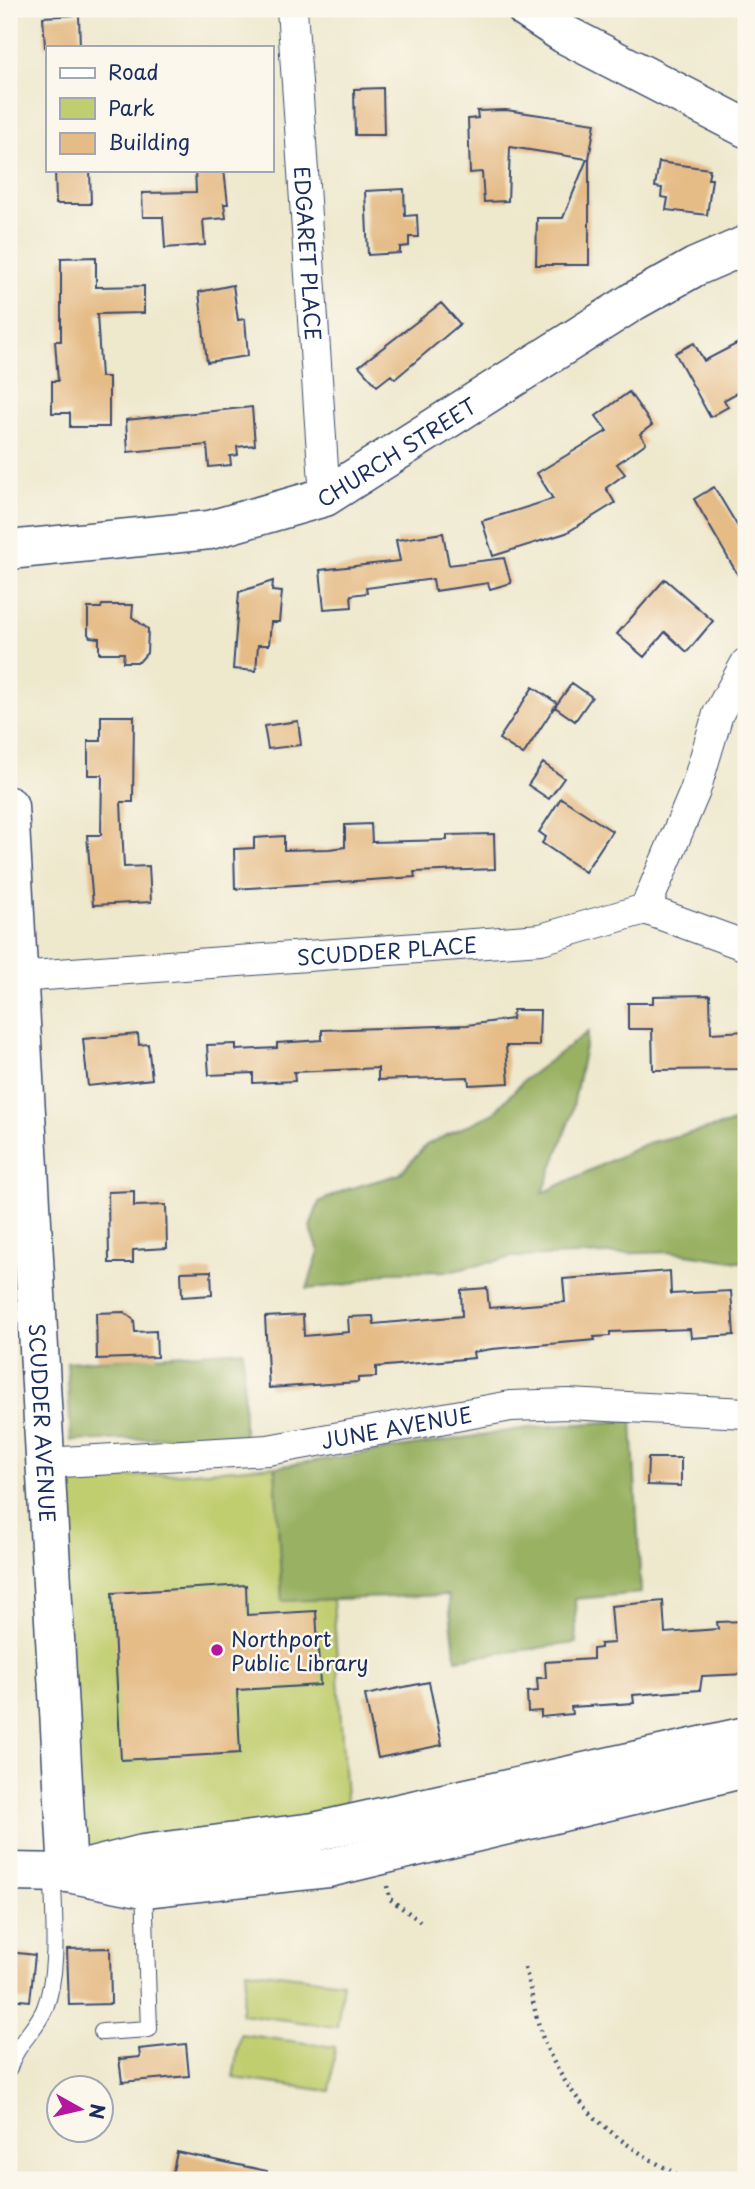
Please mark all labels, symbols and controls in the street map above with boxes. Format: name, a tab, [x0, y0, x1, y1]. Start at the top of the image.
legend	[46, 46, 273, 172]
text: Road	[108, 55, 159, 87]
text: Park	[108, 91, 155, 123]
text: Building	[108, 125, 190, 157]
street label: EDGARET PLACE	[287, 165, 330, 342]
street label: CHURCH STREET	[310, 389, 483, 515]
street label: SCUDDER PLACE	[296, 928, 478, 973]
street label: SCUDDER AVENUE	[22, 1323, 65, 1523]
street label: JUNE AVENUE	[319, 1397, 474, 1456]
place label: Northport Public Library	[231, 1622, 369, 1678]
marker: Northport Public Library	[209, 1642, 225, 1658]
north arrow	[46, 2074, 116, 2144]
text: N	[83, 2102, 113, 2121]

